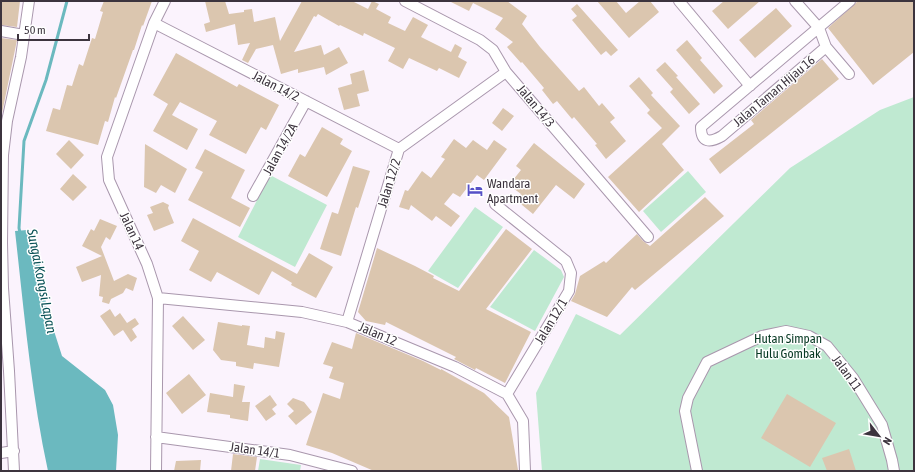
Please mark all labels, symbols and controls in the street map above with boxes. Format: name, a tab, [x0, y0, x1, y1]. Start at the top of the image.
scale bar	[18, 16, 89, 42]
text: 50 m	[24, 23, 46, 37]
street label: Jalan Taman Hijau 16	[730, 52, 818, 130]
street label: Jalan 14/2	[250, 68, 302, 104]
street label: Jalan 14/3	[514, 82, 558, 130]
street label: Jalan 14/2A	[260, 120, 301, 178]
street label: Jalan 12/2	[374, 157, 404, 209]
place label: Wandara Apartment	[487, 176, 539, 206]
hotel icon: Wandara Apartment	[466, 181, 484, 199]
street label: Jalan 14	[117, 210, 147, 252]
water label: Sungai Kongsi Lapan	[24, 227, 60, 335]
street label: Jalan 12/1	[532, 295, 570, 347]
street label: Jalan 12	[357, 319, 399, 349]
park label: Hutan Simpan Hulu Gombak	[754, 331, 822, 361]
street label: Jalan 11	[829, 352, 865, 394]
north arrow	[859, 416, 899, 456]
text: N	[881, 435, 894, 447]
street label: Jalan 14/1	[229, 439, 281, 461]

